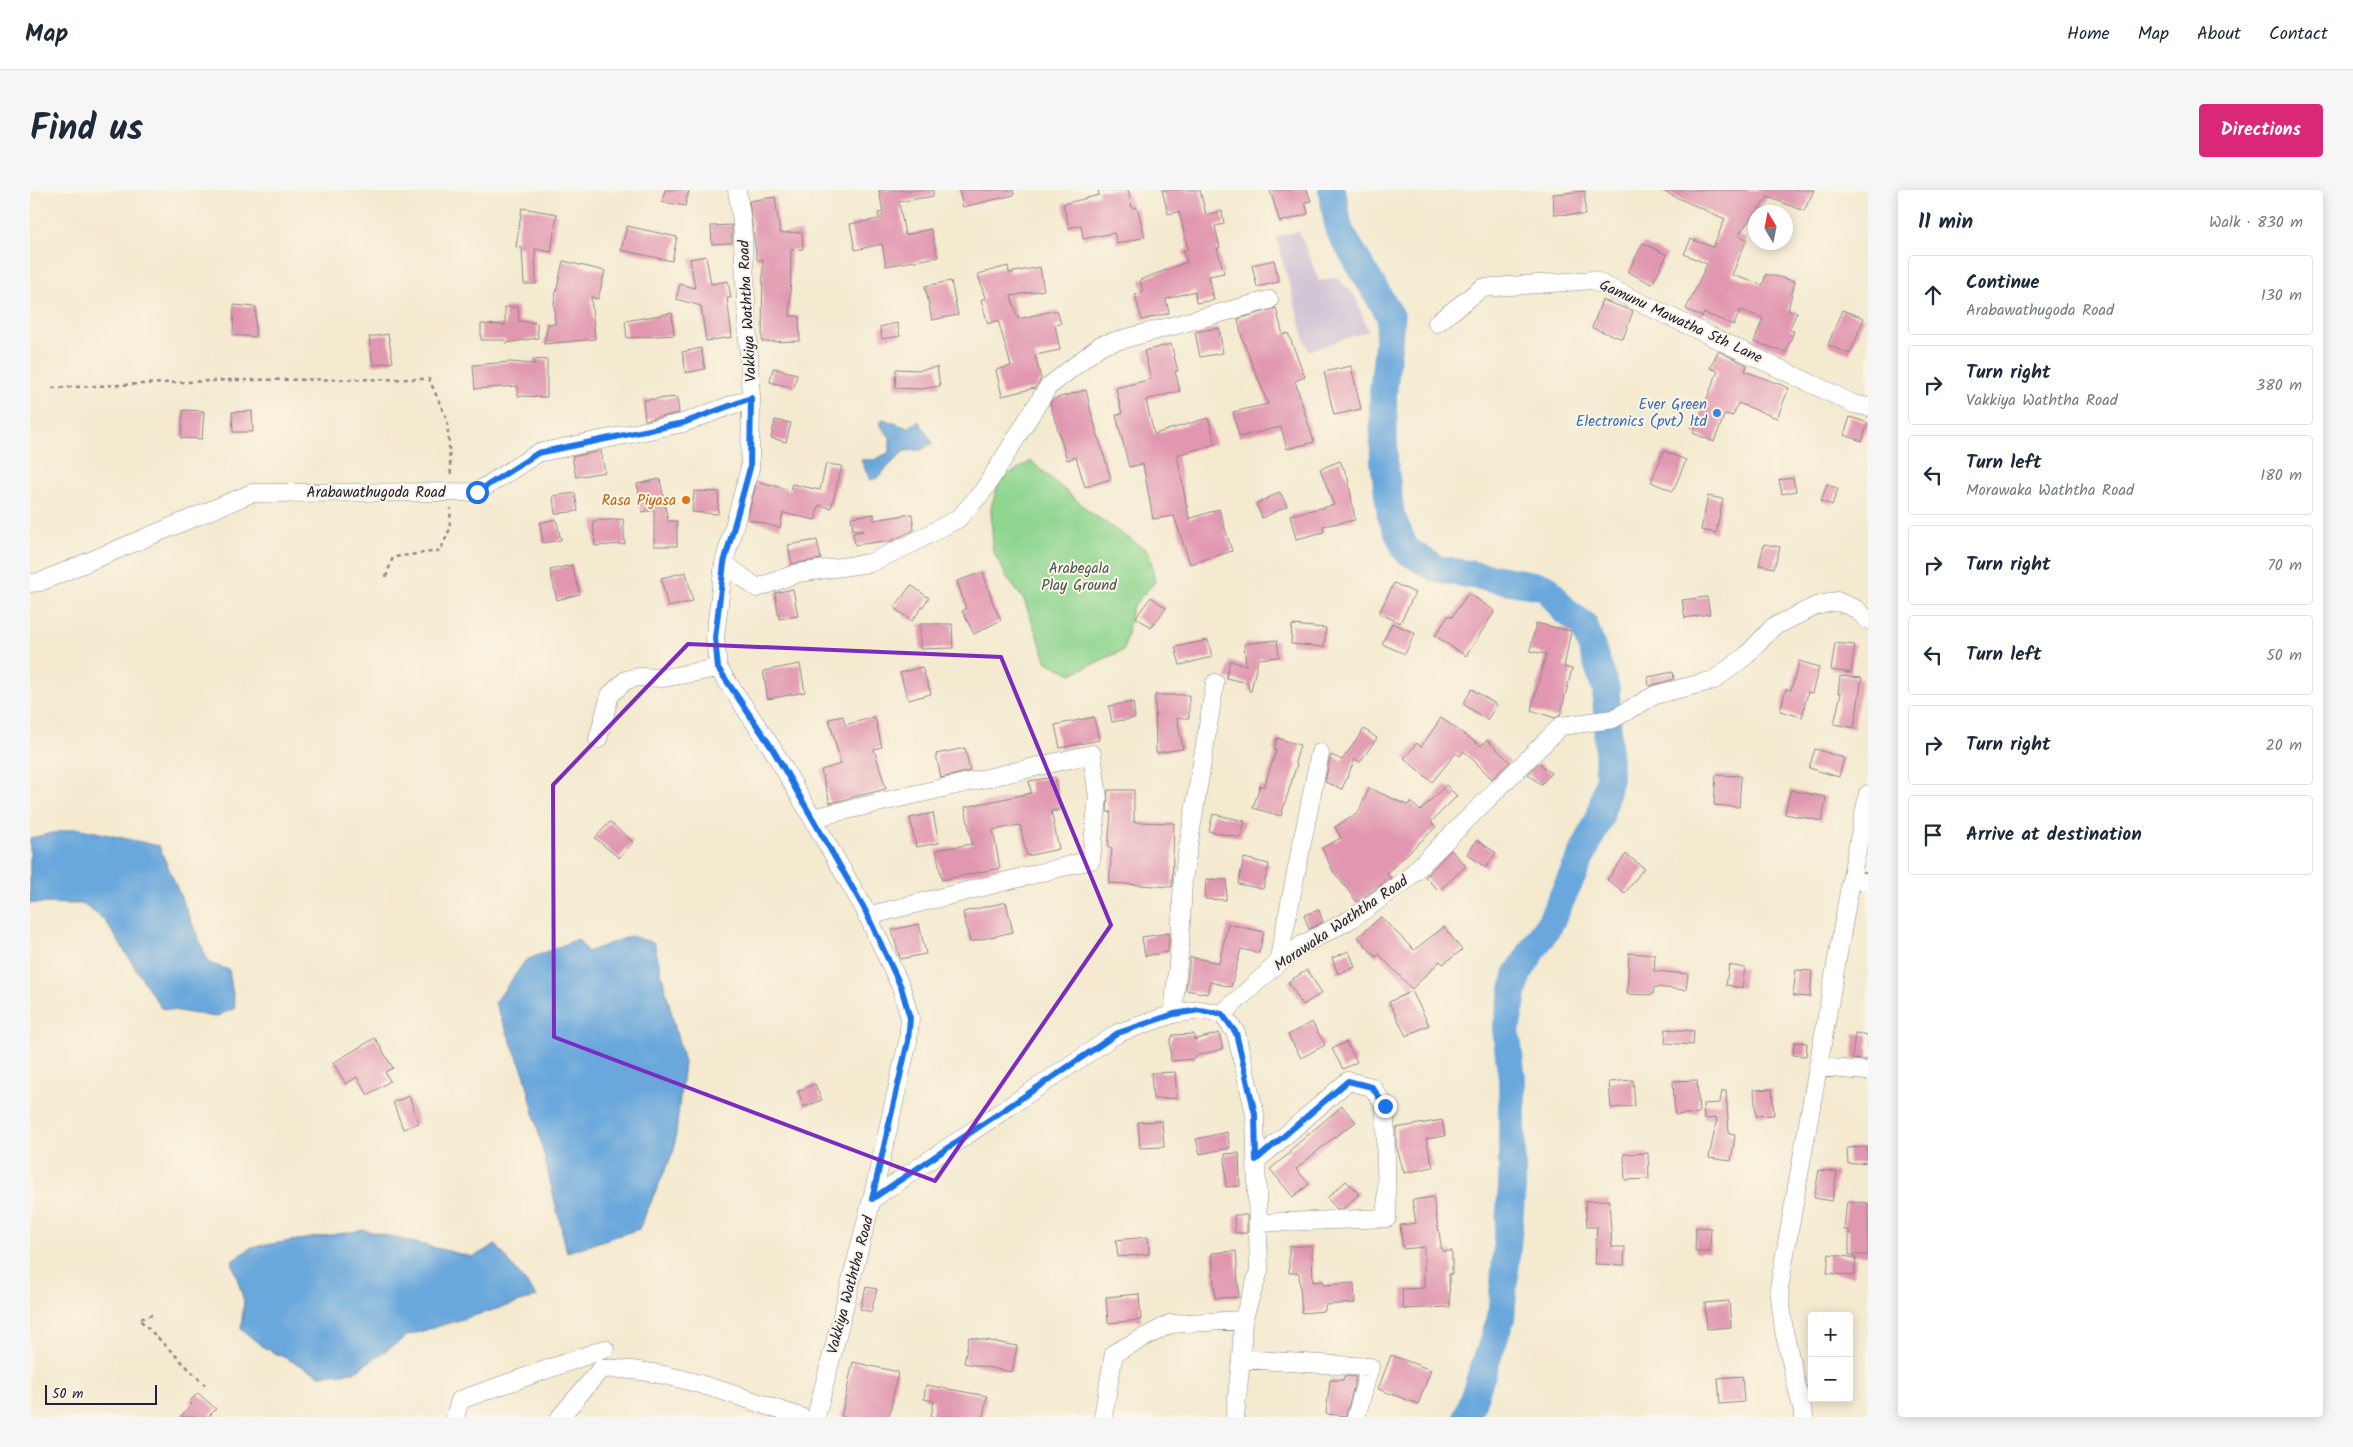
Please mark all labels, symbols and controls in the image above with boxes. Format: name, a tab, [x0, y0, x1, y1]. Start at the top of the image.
text: Map	[25, 15, 68, 54]
text: Home	[2067, 20, 2110, 49]
text: Map	[2138, 20, 2169, 49]
text: About	[2197, 20, 2241, 49]
text: Contact	[2269, 20, 2328, 49]
text: Find us	[30, 102, 143, 158]
button: Directions	[2199, 104, 2323, 157]
north arrow	[1748, 205, 1793, 250]
text: 11 min	[1918, 206, 1973, 239]
text: Walk · 830 m	[2209, 210, 2303, 235]
street label: Vakkiya Waththa Road	[732, 239, 764, 383]
text: Continue	[1966, 268, 2039, 298]
street label: Gamunu Mawatha 5th Lane	[1595, 274, 1766, 370]
icon: ahead	[1919, 281, 1947, 309]
text: 130 m	[2261, 283, 2302, 308]
text: Arabawathugoda Road	[1966, 298, 2114, 323]
text: Turn right	[1966, 358, 2051, 388]
icon: right	[1919, 371, 1947, 399]
text: 380 m	[2256, 373, 2302, 398]
text: Vakkiya Waththa Road	[1966, 388, 2118, 413]
place label: Ever Green Electronics (pvt) ltd	[1576, 393, 1708, 434]
marker: Ever Green Electronics (pvt) ltd	[1711, 407, 1723, 419]
text: Turn left	[1966, 448, 2041, 478]
icon: left	[1919, 461, 1947, 489]
text: 180 m	[2260, 463, 2302, 488]
text: Morawaka Waththa Road	[1966, 478, 2134, 503]
street label: Arabawathugoda Road	[307, 481, 446, 505]
route start	[466, 481, 489, 504]
place label: Rasa Piyasa	[602, 489, 676, 513]
marker: Rasa Piyasa	[680, 494, 692, 506]
text: Turn right	[1966, 550, 2051, 580]
icon: right	[1919, 551, 1947, 579]
text: 70 m	[2267, 553, 2302, 578]
park label: Arabegala Play Ground	[1041, 557, 1117, 598]
text: Turn left	[1966, 640, 2041, 670]
icon: left	[1919, 641, 1947, 669]
text: 50 m	[2266, 643, 2302, 668]
text: Turn right	[1966, 730, 2051, 760]
icon: right	[1919, 731, 1947, 759]
text: 20 m	[2266, 733, 2302, 758]
text: Arrive at destination	[1966, 820, 2142, 850]
icon: arrive	[1919, 821, 1947, 849]
street label: Morawaka Waththa Road	[1270, 870, 1414, 978]
route end	[1374, 1095, 1397, 1118]
street label: Vakkiya Waththa Road	[821, 1213, 881, 1357]
map controls	[1808, 1312, 1853, 1402]
button: +	[1808, 1312, 1853, 1357]
button: −	[1808, 1357, 1853, 1402]
scale bar	[45, 1382, 158, 1405]
text: 50 m	[52, 1383, 83, 1405]

